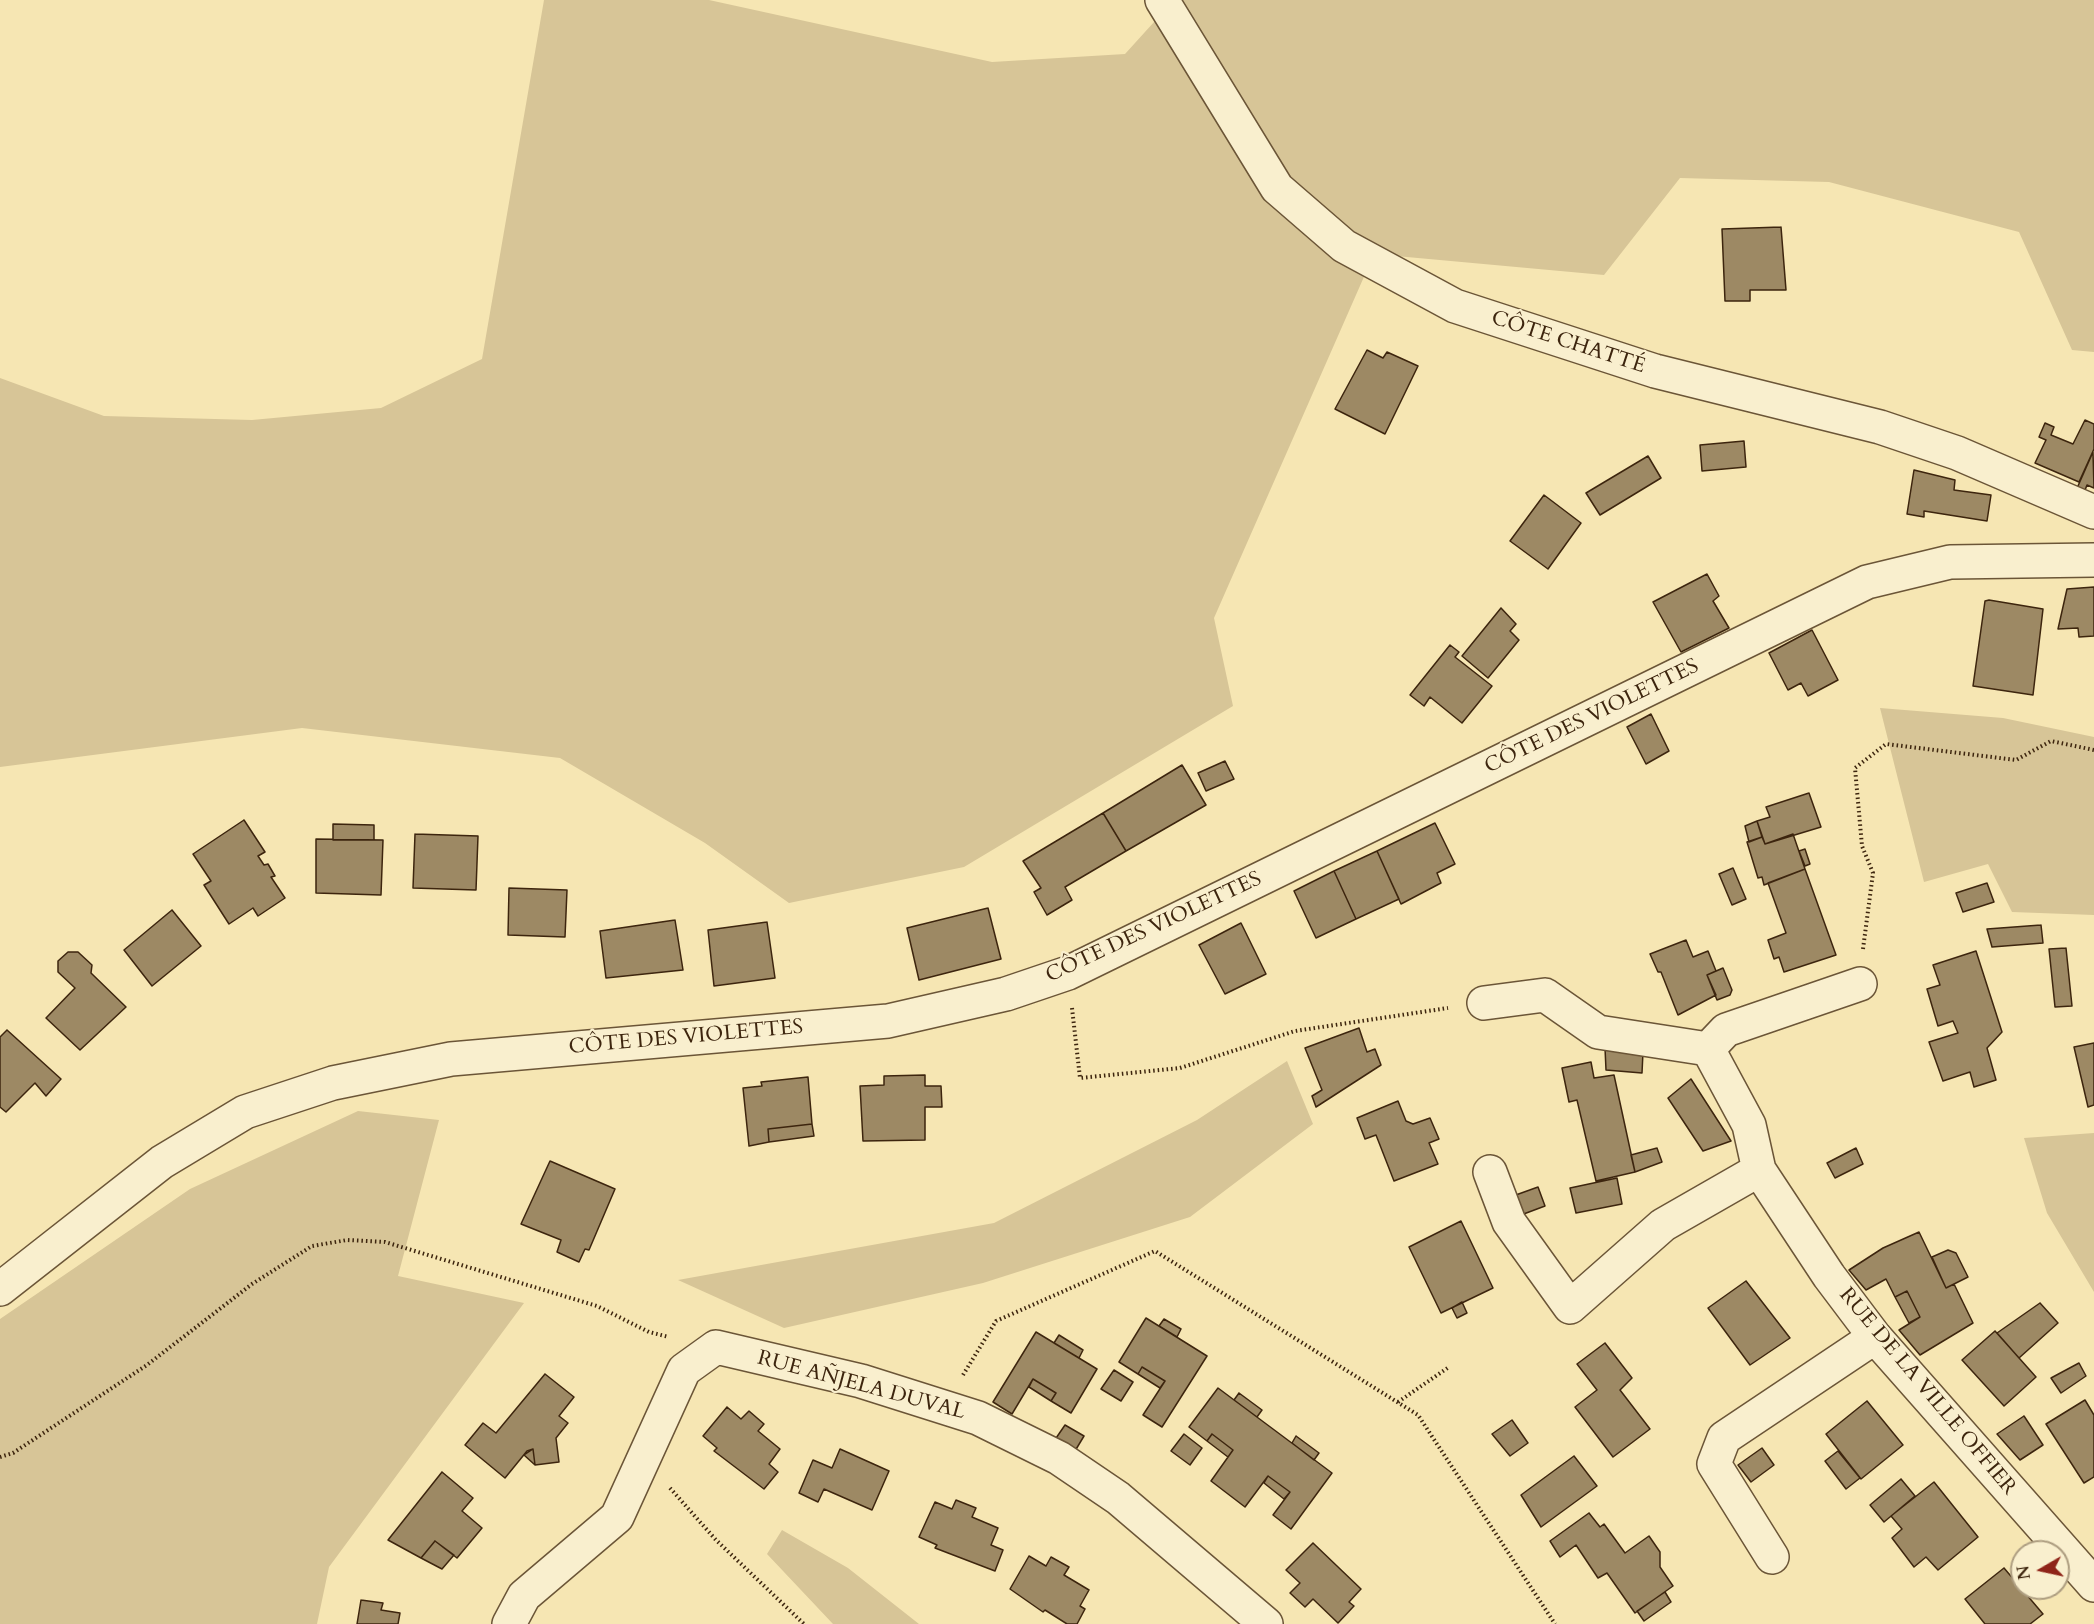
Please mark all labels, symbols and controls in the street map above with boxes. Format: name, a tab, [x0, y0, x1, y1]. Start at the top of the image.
street label: CÔTE CHATTÉ	[1488, 306, 1648, 380]
street label: CÔTE DES VIOLETTES	[1481, 654, 1703, 780]
street label: CÔTE DES VIOLETTES	[1042, 867, 1266, 989]
street label: CÔTE DES VIOLETTES	[568, 1015, 804, 1061]
street label: RUE DE LA VILLE OFFIER	[1833, 1283, 2021, 1501]
street label: RUE AÑJELA DUVAL	[754, 1346, 968, 1426]
north arrow	[2010, 1540, 2070, 1600]
text: N	[2012, 1564, 2036, 1581]

